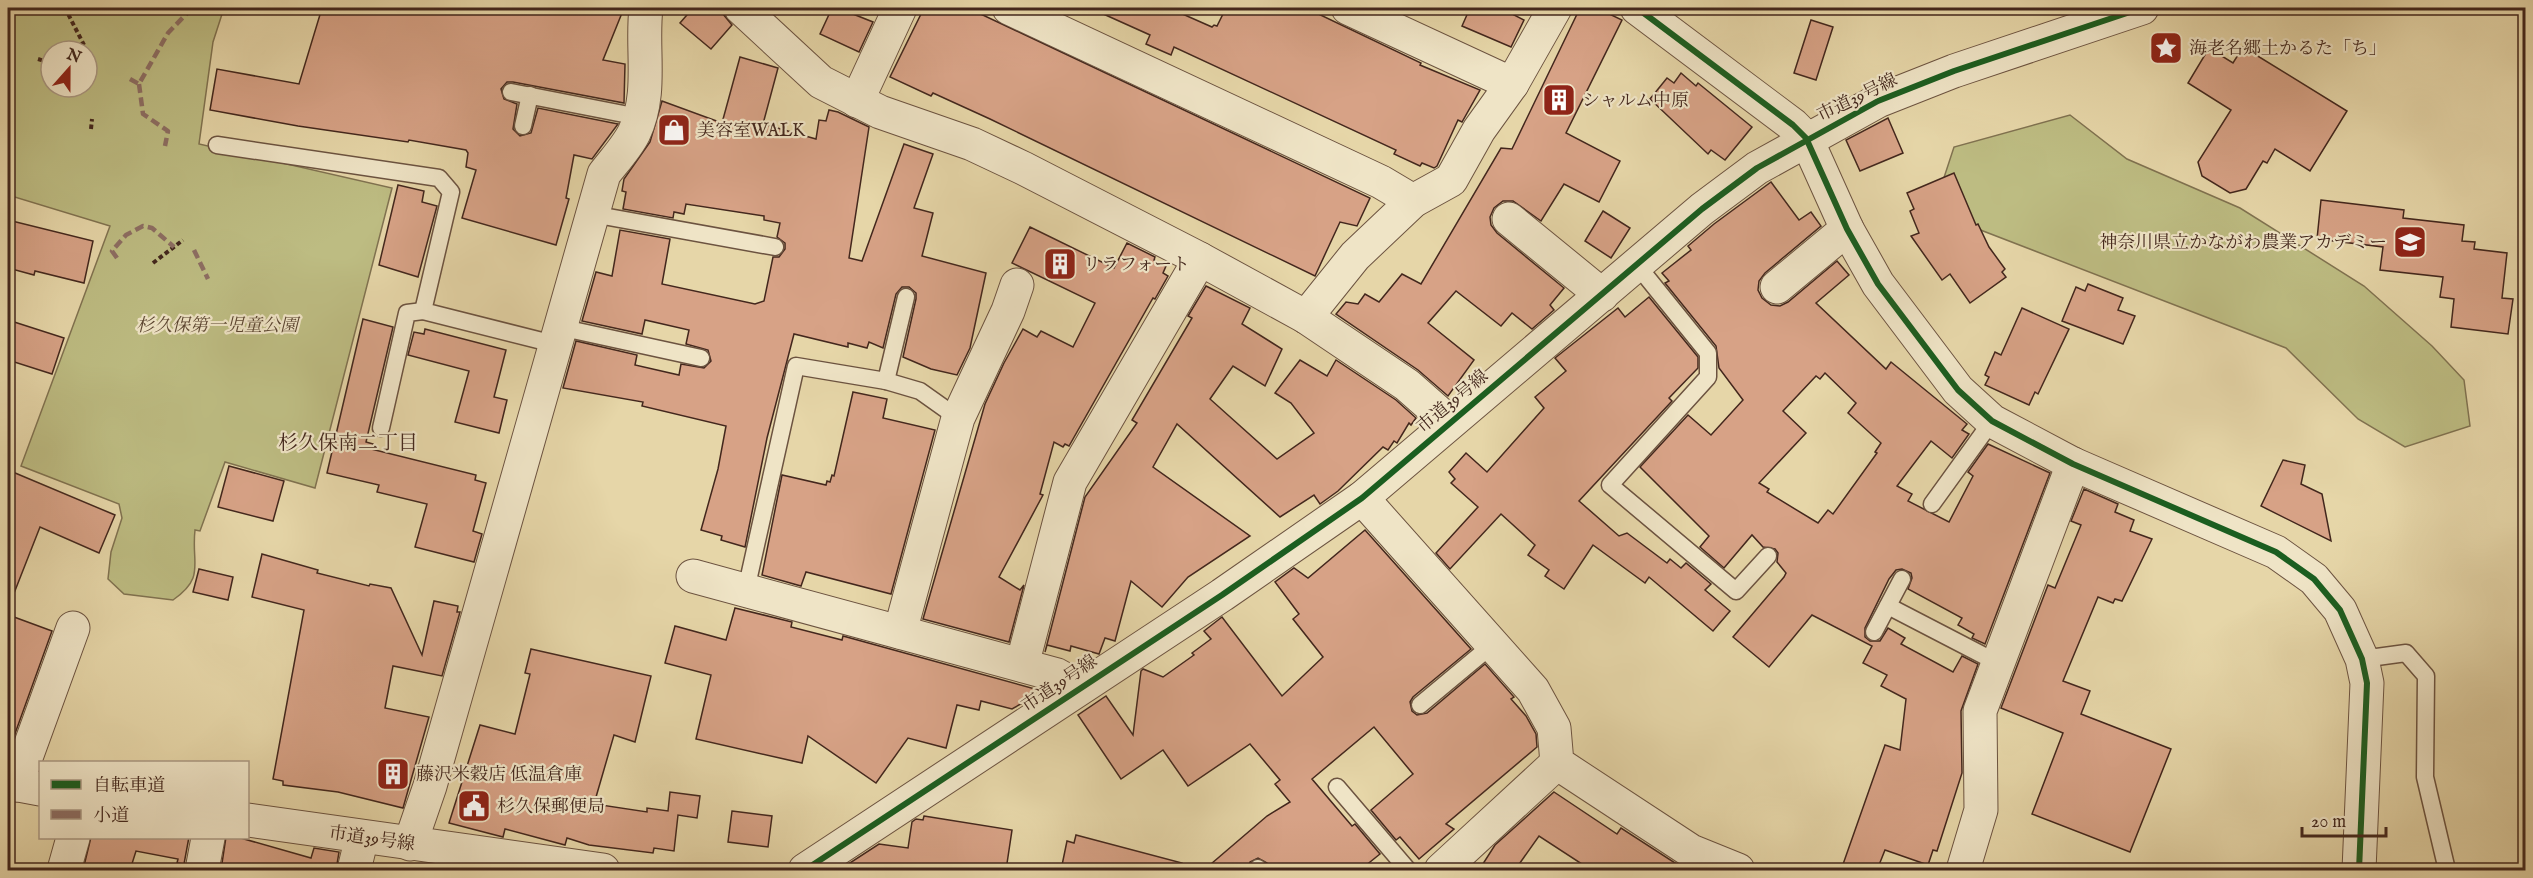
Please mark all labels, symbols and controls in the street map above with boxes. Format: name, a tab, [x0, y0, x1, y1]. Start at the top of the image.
place icon: 海老名郷土かるた「ち」	[2148, 30, 2184, 66]
place label: 海老名郷土かるた「ち」	[2189, 38, 2387, 61]
north arrow	[39, 39, 99, 99]
text: N	[63, 45, 84, 69]
street label: 市道39号線	[1814, 69, 1902, 128]
building icon: シャルム中原	[1541, 82, 1577, 118]
place label: シャルム中原	[1582, 90, 1689, 113]
shop icon: 美容室WALK	[656, 112, 692, 148]
place label: 美容室WALK	[697, 120, 806, 143]
school or university icon: 神奈川県立かながわ農業アカデミー	[2392, 224, 2428, 260]
place label: 神奈川県立かながわ農業アカデミー	[2099, 232, 2387, 255]
building icon: リラフォート	[1042, 246, 1078, 282]
place label: リラフォート	[1083, 254, 1190, 277]
park label: 杉久保第一児童公園	[136, 315, 301, 338]
street label: 市道39号線	[1412, 366, 1494, 439]
district label: 杉久保南二丁目	[278, 431, 418, 456]
street label: 市道39号線	[1018, 650, 1102, 718]
building icon: 藤沢米穀店 低温倉庫	[375, 756, 411, 792]
legend	[39, 761, 249, 839]
place label: 藤沢米穀店 低温倉庫	[416, 764, 582, 787]
text: 自転車道	[93, 775, 165, 798]
public building icon: 杉久保郵便局	[456, 788, 492, 824]
place label: 杉久保郵便局	[497, 796, 605, 819]
scale bar	[2302, 800, 2386, 838]
text: 小道	[93, 805, 129, 828]
text: 20 m	[2311, 811, 2346, 834]
street label: 市道39号線	[327, 822, 416, 857]

